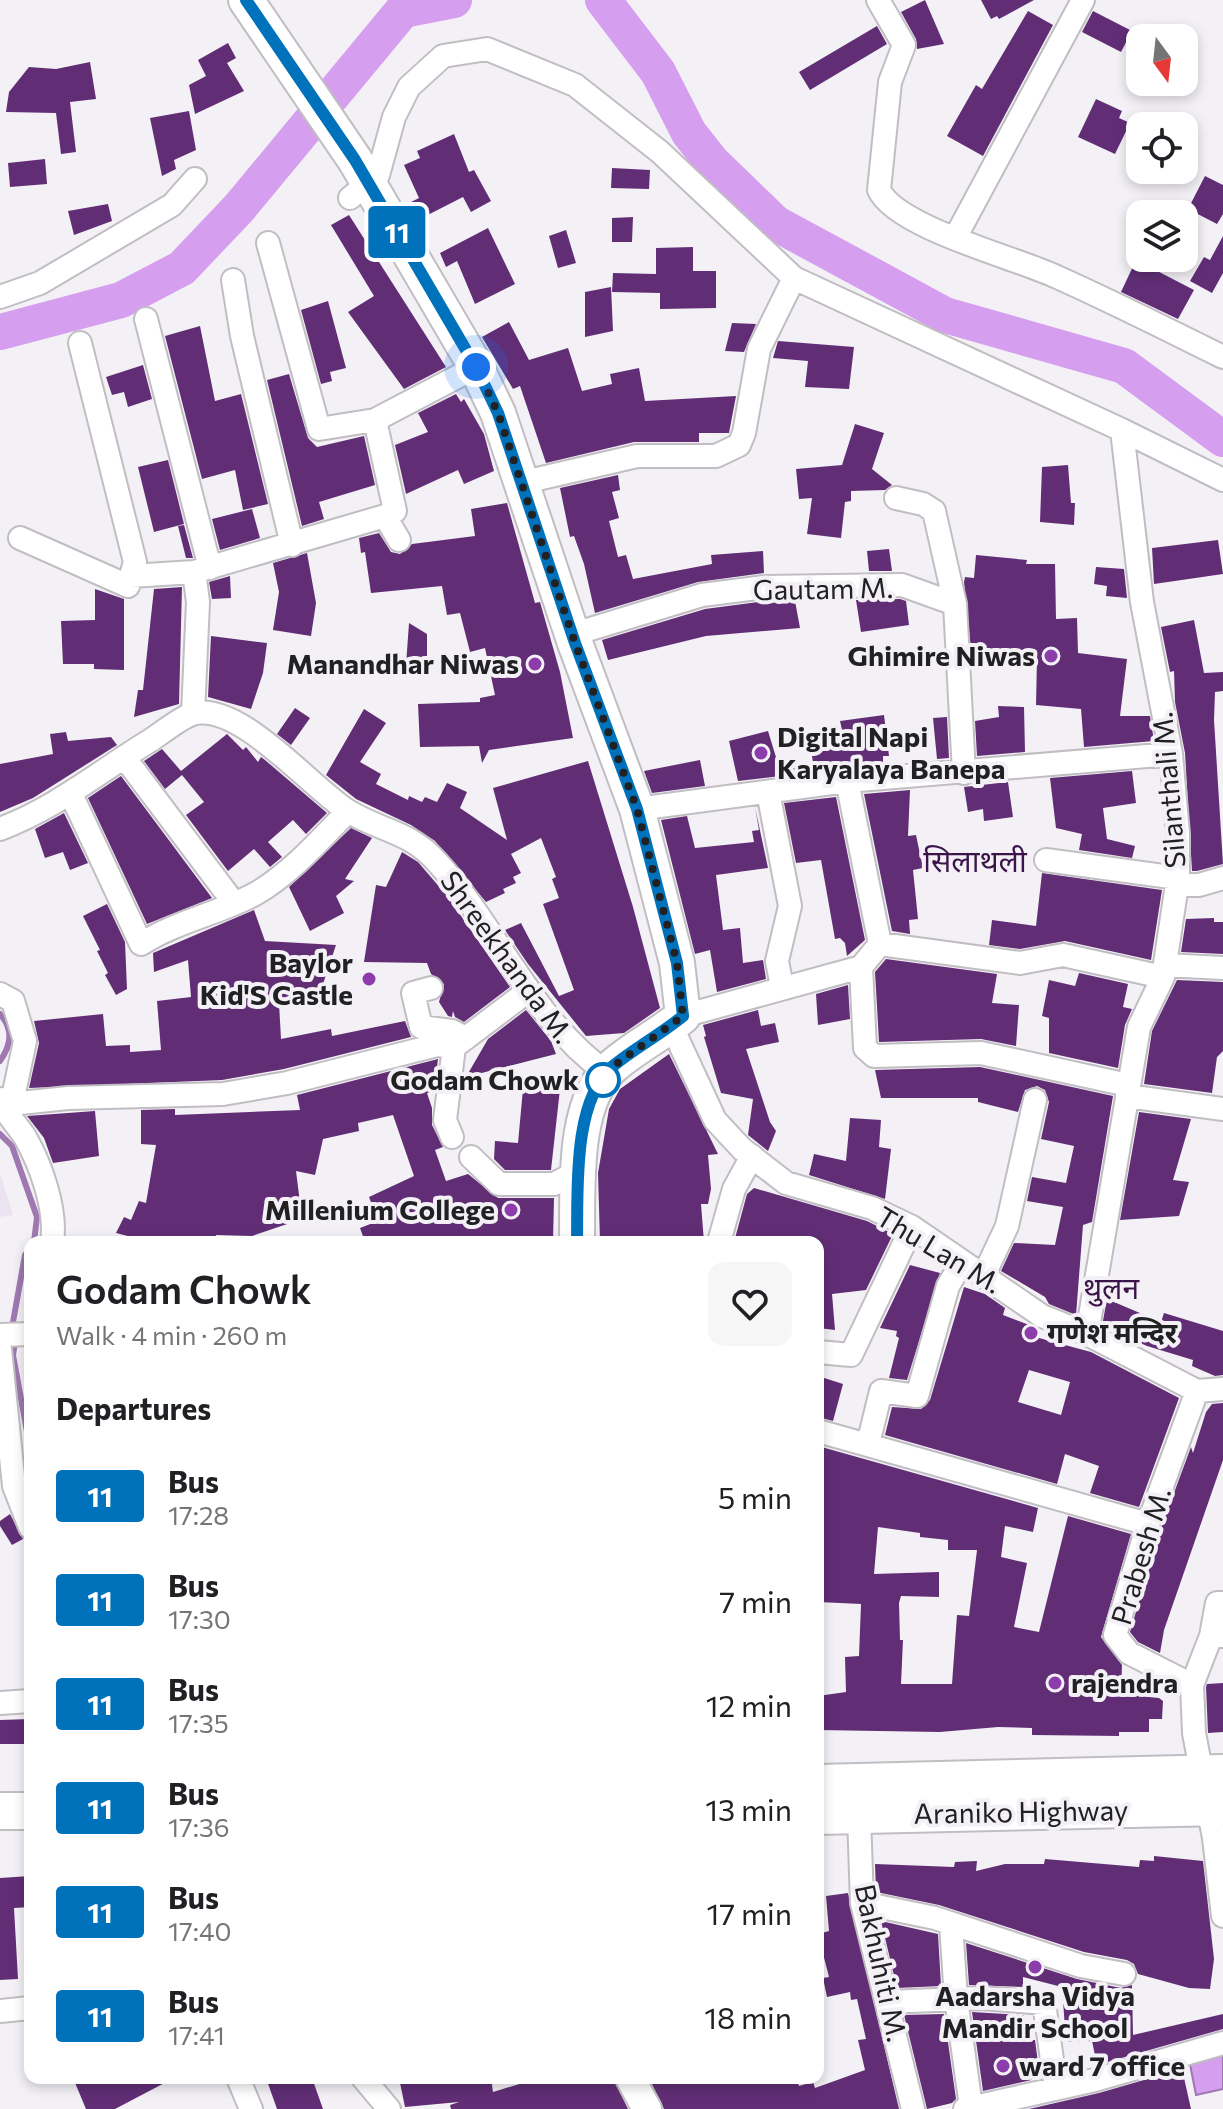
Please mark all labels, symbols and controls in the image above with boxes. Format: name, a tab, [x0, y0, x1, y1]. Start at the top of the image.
north arrow	[1126, 24, 1198, 96]
map controls	[1126, 24, 1198, 272]
button: locate	[1126, 112, 1198, 184]
button: layers	[1126, 200, 1198, 272]
line badge: 11	[361, 206, 433, 258]
text: 11	[384, 215, 410, 249]
your location	[456, 347, 496, 387]
street label: Gautam M.	[753, 570, 893, 606]
place label: Ghimire Niwas	[848, 638, 1035, 672]
place label: Manandhar Niwas	[287, 646, 519, 680]
marker: Ghimire Niwas	[1042, 647, 1060, 665]
marker: Manandhar Niwas	[526, 655, 544, 673]
street label: Silanthali M.	[1144, 711, 1192, 870]
place label: Digital Napi Karyalaya Banepa	[777, 719, 1006, 785]
marker: Digital Napi Karyalaya Banepa	[752, 744, 770, 762]
district label: सिलाथली	[923, 841, 1028, 878]
street label: Shreekhanda M.	[434, 864, 582, 1049]
place label: Baylor Kid'S Castle	[200, 945, 353, 1011]
marker: Baylor Kid'S Castle	[360, 970, 378, 988]
place label: Godam Chowk	[390, 1062, 579, 1096]
marker: Godam Chowk	[586, 1063, 620, 1097]
place label: Millenium College	[265, 1192, 495, 1226]
street label: Thu Lan M.	[871, 1198, 1008, 1300]
marker: Millenium College	[502, 1201, 520, 1219]
button: heart	[708, 1262, 792, 1346]
text: Godam Chowk	[56, 1265, 312, 1312]
district label: थुलन	[1083, 1268, 1140, 1307]
place label: गणेश मन्दिर	[1047, 1315, 1178, 1349]
text: Walk · 4 min · 260 m	[56, 1319, 287, 1350]
marker: गणेश मन्दिर	[1022, 1324, 1040, 1342]
text: Departures	[56, 1389, 211, 1426]
text: Bus	[168, 1462, 219, 1499]
text: 5 min	[718, 1478, 792, 1515]
text: 11	[87, 1479, 113, 1513]
street label: Prabesh M.	[1103, 1483, 1177, 1629]
text: 17:28	[168, 1499, 229, 1530]
text: Bus	[168, 1566, 219, 1603]
text: 7 min	[719, 1582, 792, 1619]
text: 11	[87, 1583, 113, 1617]
text: 17:30	[168, 1603, 231, 1634]
place label: rajendra	[1071, 1665, 1178, 1699]
text: Bus	[168, 1670, 219, 1707]
marker: rajendra	[1046, 1674, 1064, 1692]
text: 12 min	[706, 1686, 792, 1723]
text: 11	[87, 1687, 113, 1721]
text: 17:35	[168, 1707, 229, 1738]
text: Bus	[168, 1774, 219, 1811]
text: 13 min	[705, 1790, 792, 1827]
text: 11	[87, 1791, 113, 1825]
street label: Araniko Highway	[913, 1792, 1129, 1830]
text: 17:36	[168, 1811, 230, 1842]
text: Bus	[168, 1878, 219, 1915]
street label: Bakhuhiti M.	[849, 1881, 915, 2045]
text: 17 min	[707, 1894, 792, 1931]
text: 11	[87, 1895, 113, 1929]
text: 17:40	[168, 1915, 232, 1946]
marker: Aadarsha Vidya Mandir School	[1026, 1958, 1044, 1976]
place label: Aadarsha Vidya Mandir School	[935, 1978, 1135, 2044]
text: Bus	[168, 1982, 219, 2019]
text: 18 min	[704, 1998, 792, 2035]
text: 11	[87, 1999, 113, 2033]
text: 17:41	[168, 2019, 225, 2050]
place label: ward 7 office	[1019, 2048, 1185, 2082]
marker: ward 7 office	[994, 2057, 1012, 2075]

